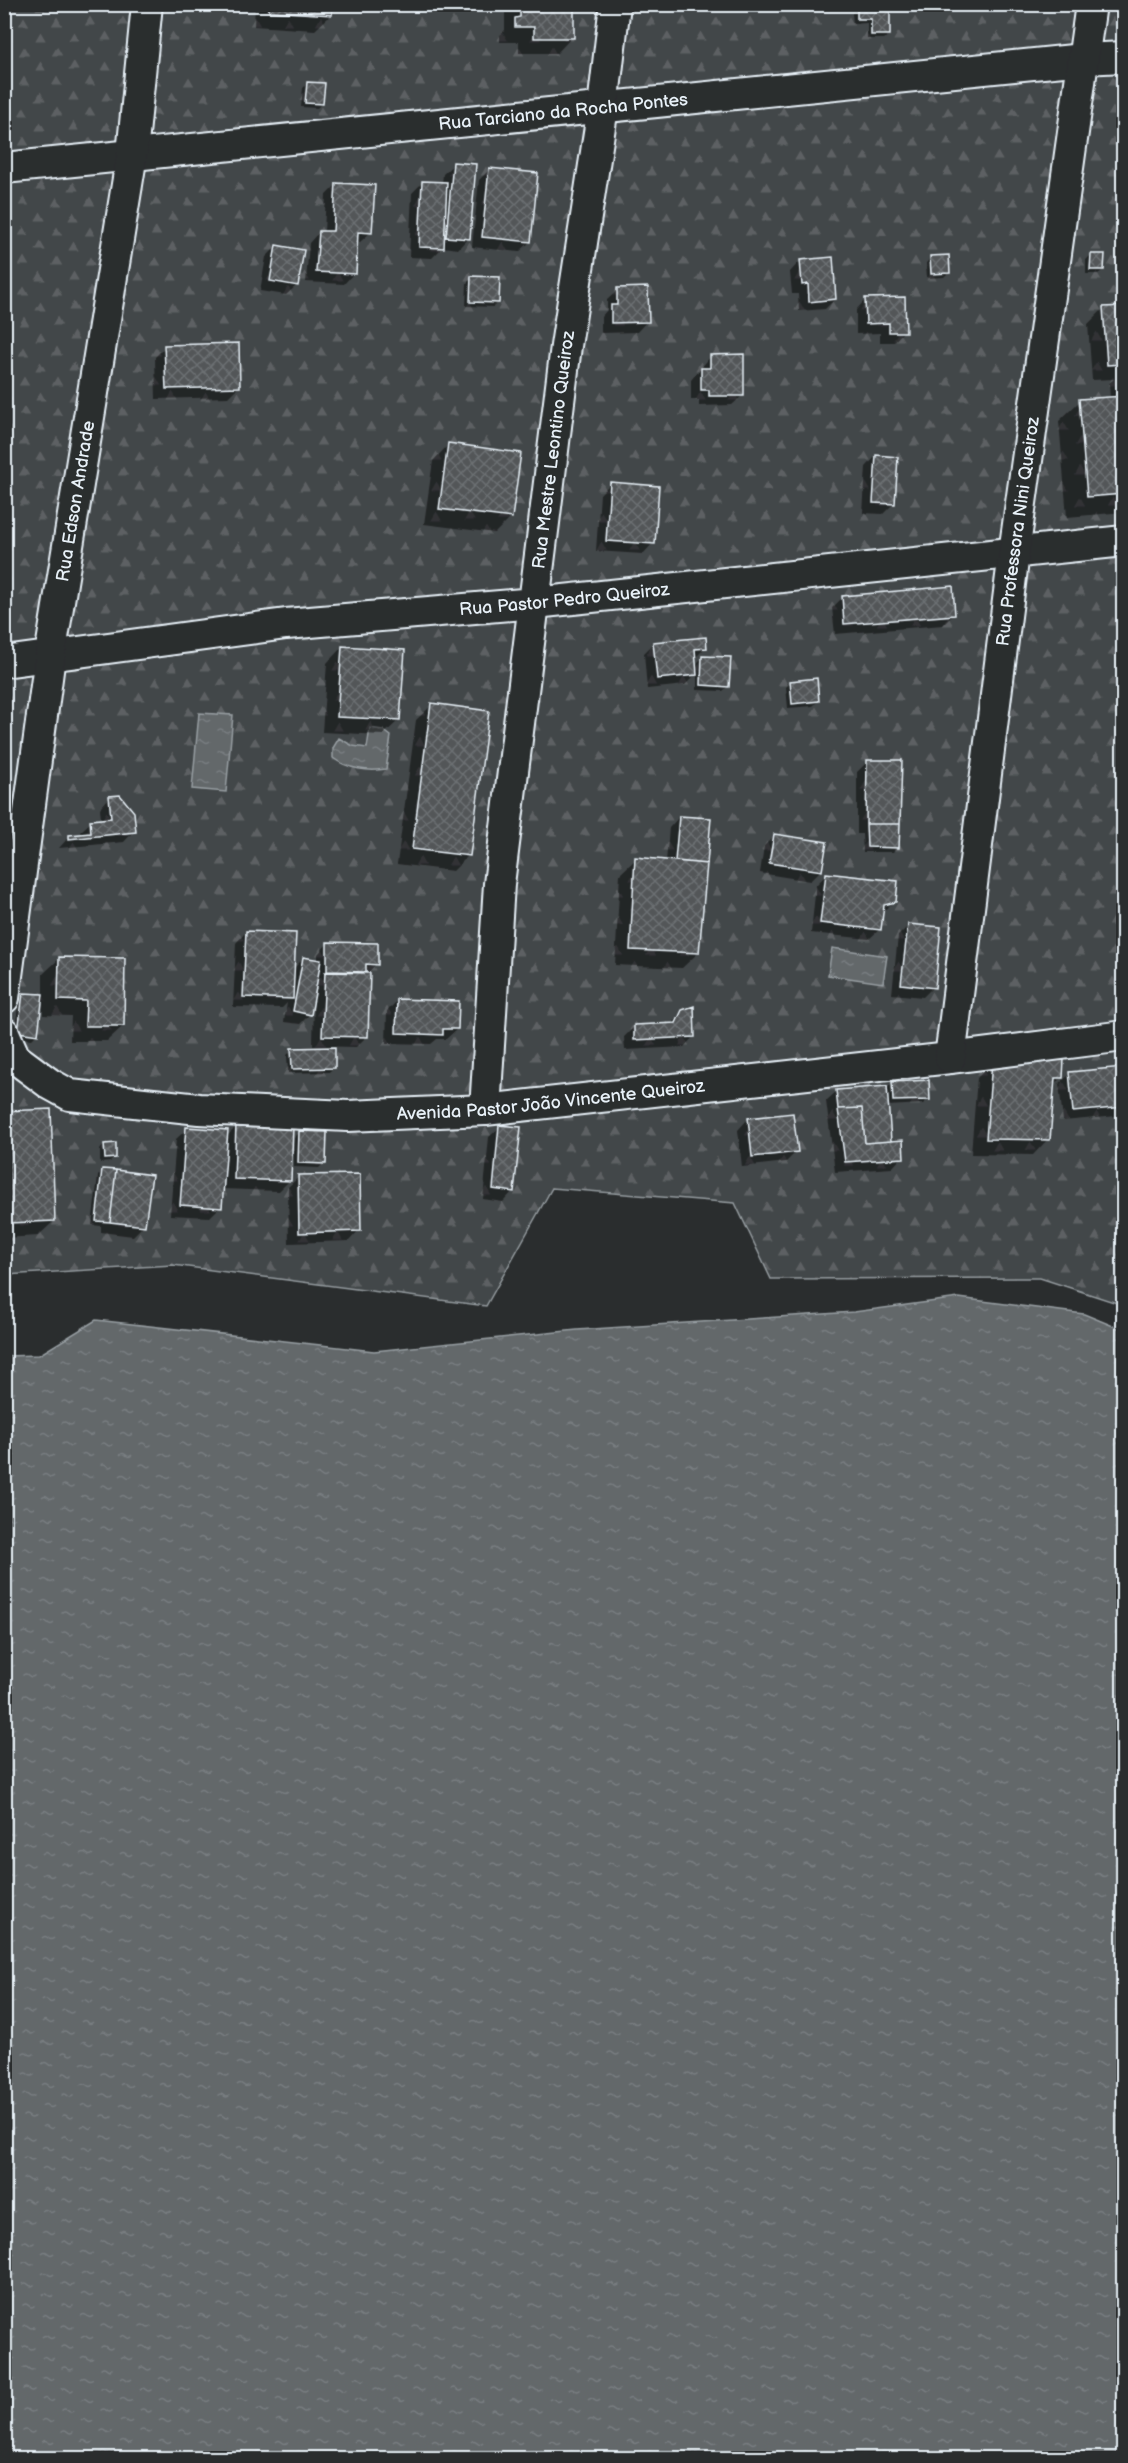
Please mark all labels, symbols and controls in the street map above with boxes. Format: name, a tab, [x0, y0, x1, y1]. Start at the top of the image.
street label: Rua Tarciano da Rocha Pontes	[437, 88, 689, 135]
street label: Rua Mestre Leontino Queiroz	[528, 329, 579, 570]
street label: Rua Professora Nini Queiroz	[992, 415, 1044, 647]
street label: Rua Edson Andrade	[52, 419, 99, 583]
street label: Rua Pastor Pedro Queiroz	[458, 578, 671, 620]
street label: Avenida Pastor João Vincente Queiroz	[396, 1075, 706, 1124]

